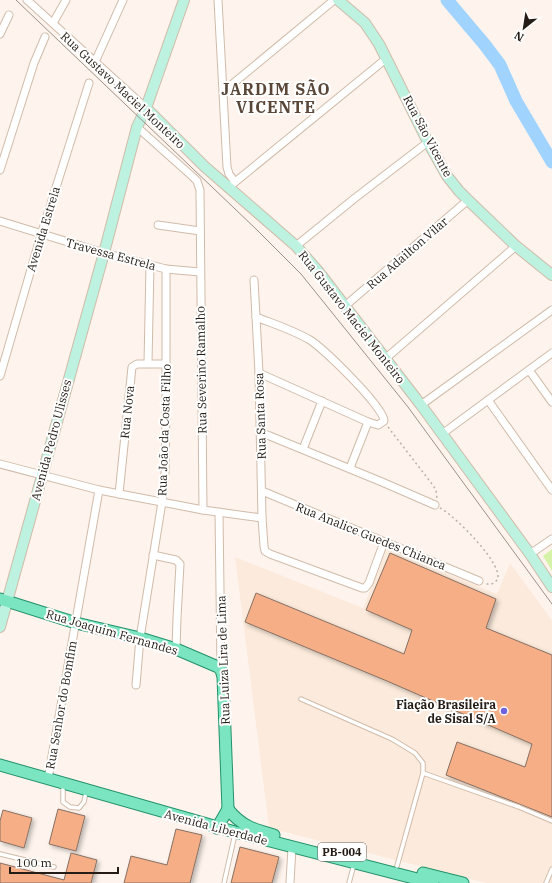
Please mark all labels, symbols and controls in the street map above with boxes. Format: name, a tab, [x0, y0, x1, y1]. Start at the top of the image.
north arrow	[504, 8, 544, 48]
street label: Rua Gustavo Maciel Monteiro	[58, 28, 188, 152]
text: N	[511, 28, 526, 45]
district label: JARDIM SÃO VICENTE	[221, 79, 331, 117]
street label: Rua São Vicente	[400, 93, 456, 179]
street label: Avenida Estrela	[23, 184, 63, 273]
street label: Rua Adailton Vilar	[363, 213, 451, 292]
street label: Travessa Estrela	[64, 235, 158, 273]
street label: Rua Gustavo Maciel Monteiro	[295, 248, 409, 387]
street label: Rua Severino Ramalho	[192, 306, 210, 434]
street label: Rua João da Costa Filho	[154, 363, 174, 496]
street label: Rua Santa Rosa	[251, 372, 269, 460]
street label: Avenida Pedro Ulisses	[28, 378, 74, 502]
street label: Rua Nova	[117, 384, 137, 439]
street label: Rua Analice Guedes Chianca	[294, 499, 449, 573]
street label: Rua Luiza Lira de Lima	[213, 595, 233, 725]
street label: Rua Joaquim Fernandes	[44, 606, 180, 658]
street label: Rua Senhor do Bomfim	[42, 639, 80, 771]
place label: Fiação Brasileira de Sisal S/A	[396, 697, 497, 726]
marker: Fiação Brasileira de Sisal S/A	[499, 706, 509, 716]
street label: Avenida Liberdade	[163, 806, 269, 848]
road number: PB-004	[318, 843, 366, 861]
scale bar	[10, 849, 118, 875]
text: 100 m	[16, 855, 52, 870]

